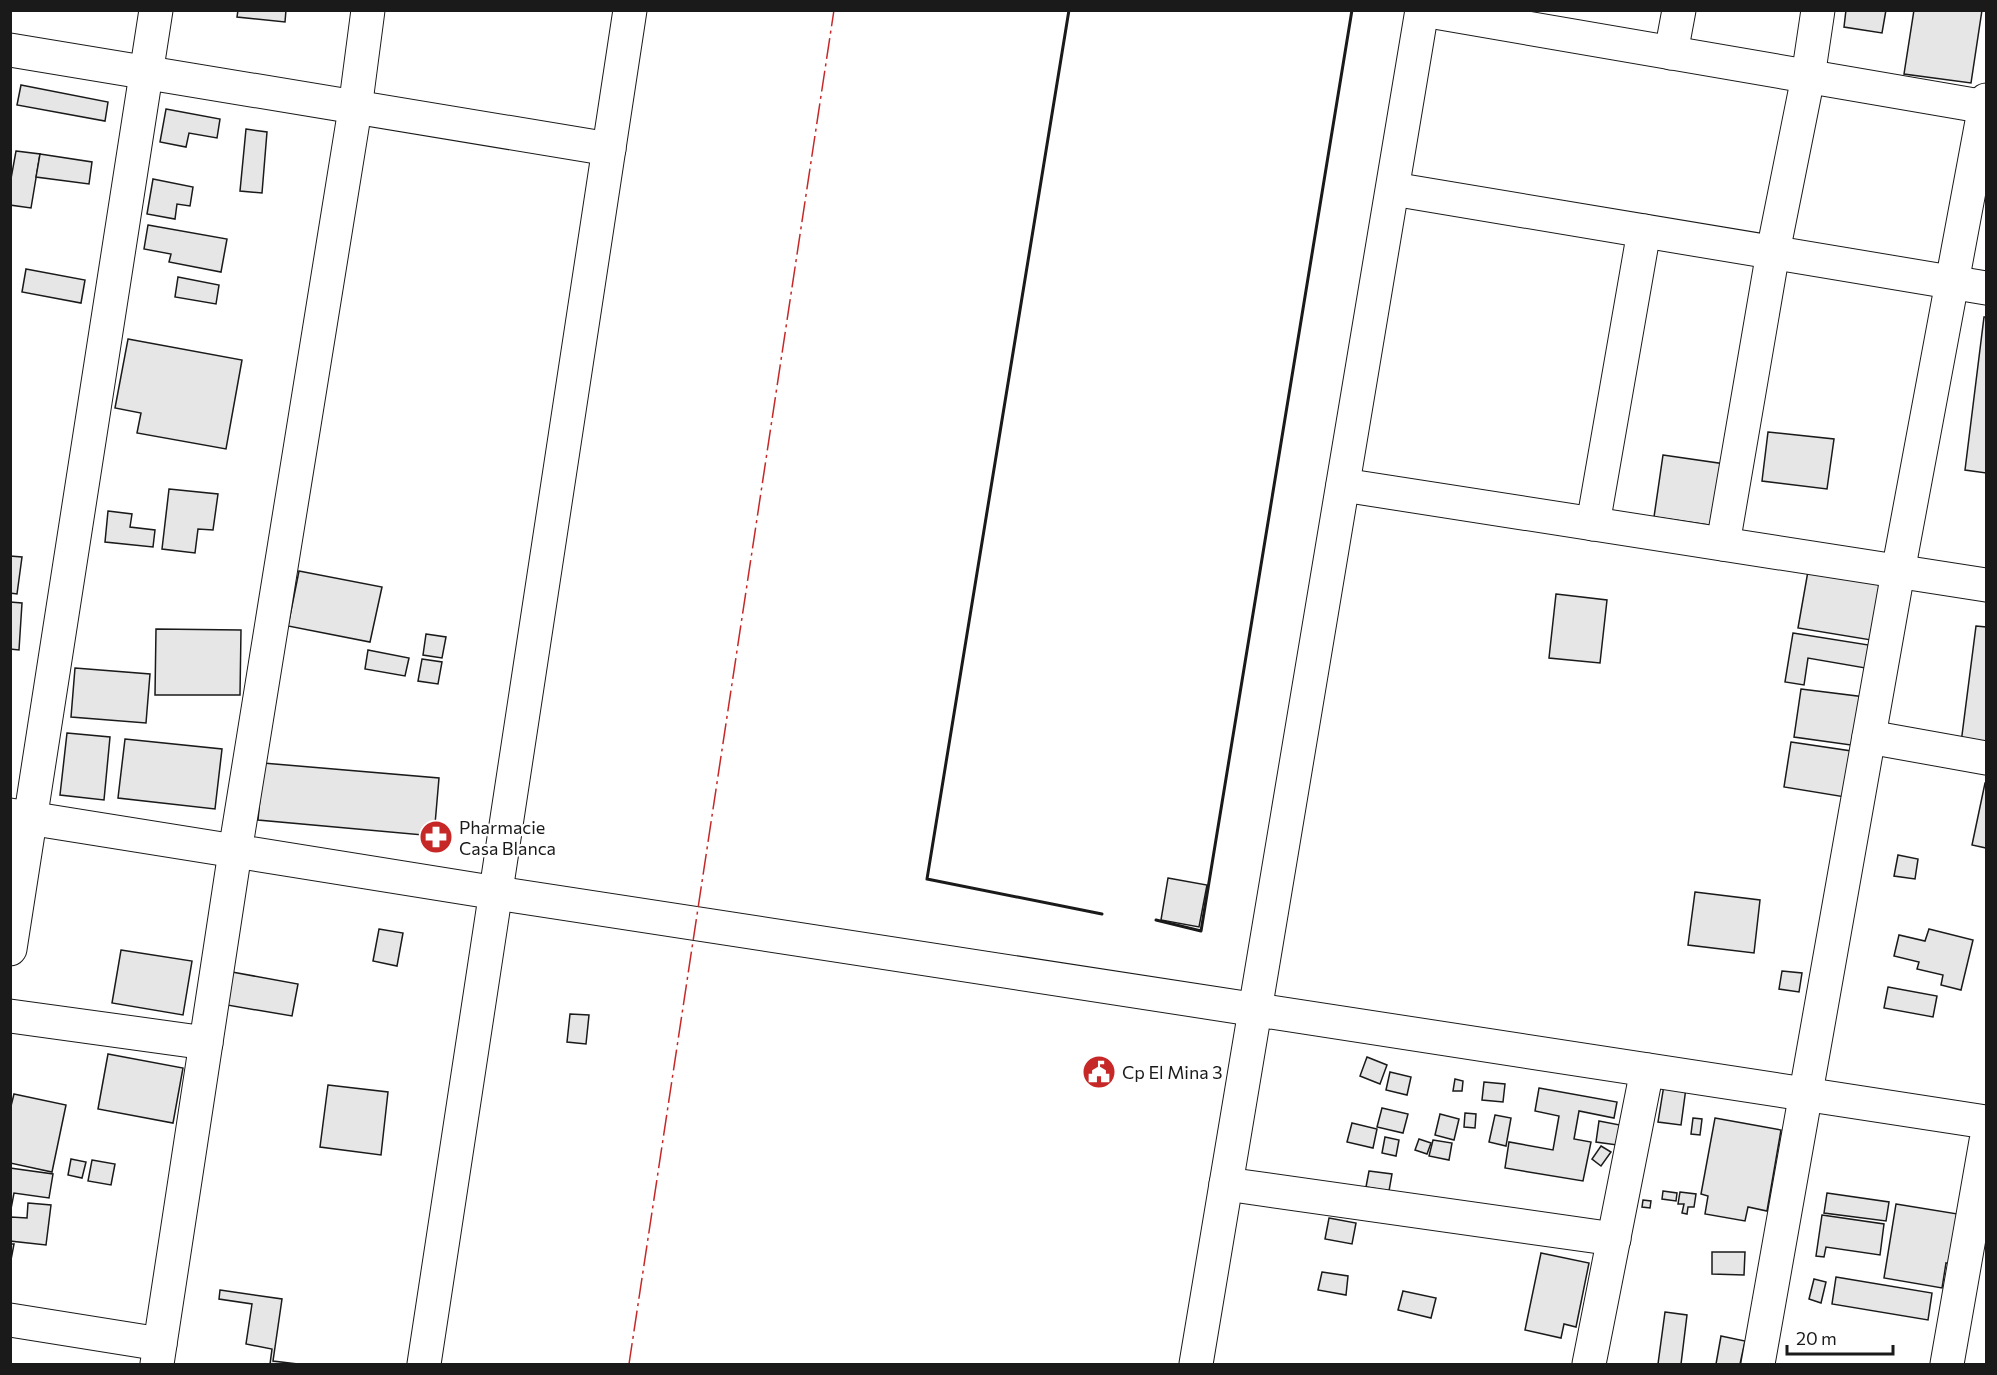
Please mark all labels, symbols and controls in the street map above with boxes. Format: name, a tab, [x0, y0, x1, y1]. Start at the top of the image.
place label: Pharmacie Casa Blanca	[459, 816, 556, 859]
pharmacy icon: Pharmacie Casa Blanca	[418, 819, 454, 855]
public building icon: Cp El Mina 3	[1081, 1054, 1117, 1090]
place label: Cp El Mina 3	[1122, 1061, 1222, 1083]
scale bar	[1787, 1318, 1894, 1356]
text: 20 m	[1796, 1327, 1837, 1349]

